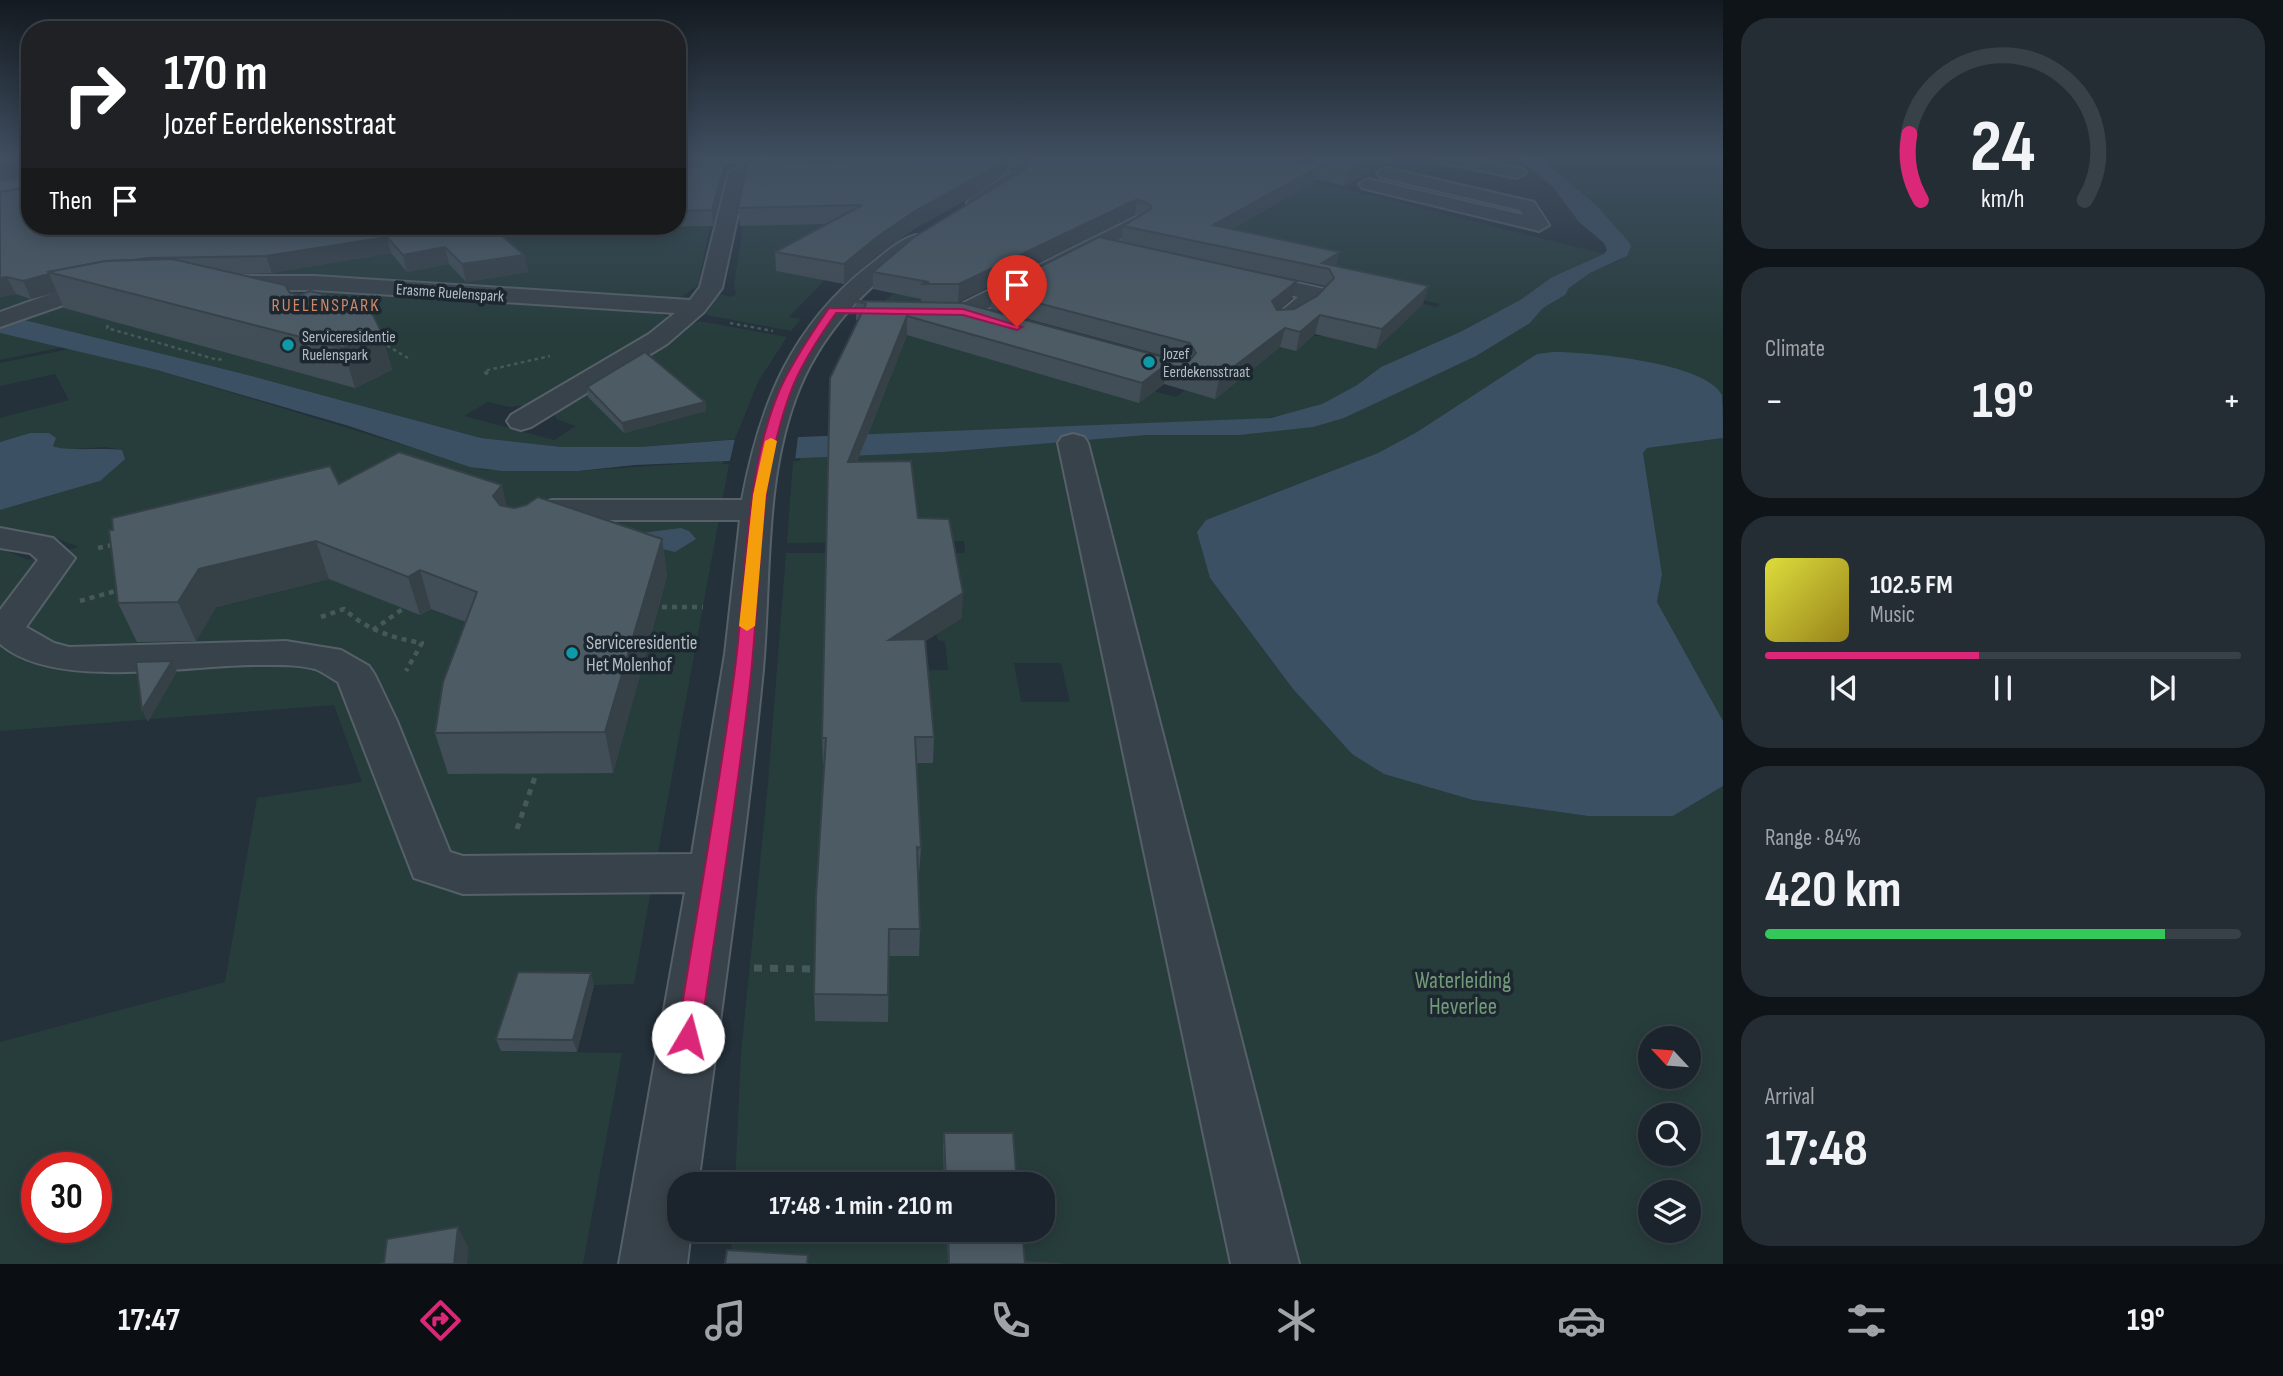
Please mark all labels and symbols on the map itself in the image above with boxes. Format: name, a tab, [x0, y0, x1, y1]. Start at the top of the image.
pin	[987, 255, 1047, 327]
street label: Erasme Ruelenspark	[395, 280, 504, 307]
district label: RUELENSPARK	[272, 295, 380, 316]
place label: Serviceresidentie Ruelenspark	[302, 328, 396, 365]
marker: Serviceresidentie Ruelenspark	[280, 337, 296, 353]
place label: Jozef Eerdekensstraat	[1162, 345, 1250, 382]
marker: Jozef Eerdekensstraat	[1141, 354, 1157, 370]
place label: Serviceresidentie Het Molenhof	[586, 632, 697, 677]
marker: Serviceresidentie Het Molenhof	[564, 645, 580, 661]
park label: Waterleiding Heverlee	[1415, 967, 1511, 1021]
position arrow	[651, 1000, 725, 1074]
north arrow	[1638, 1026, 1701, 1088]
speed limit sign: 30	[21, 1152, 112, 1243]

